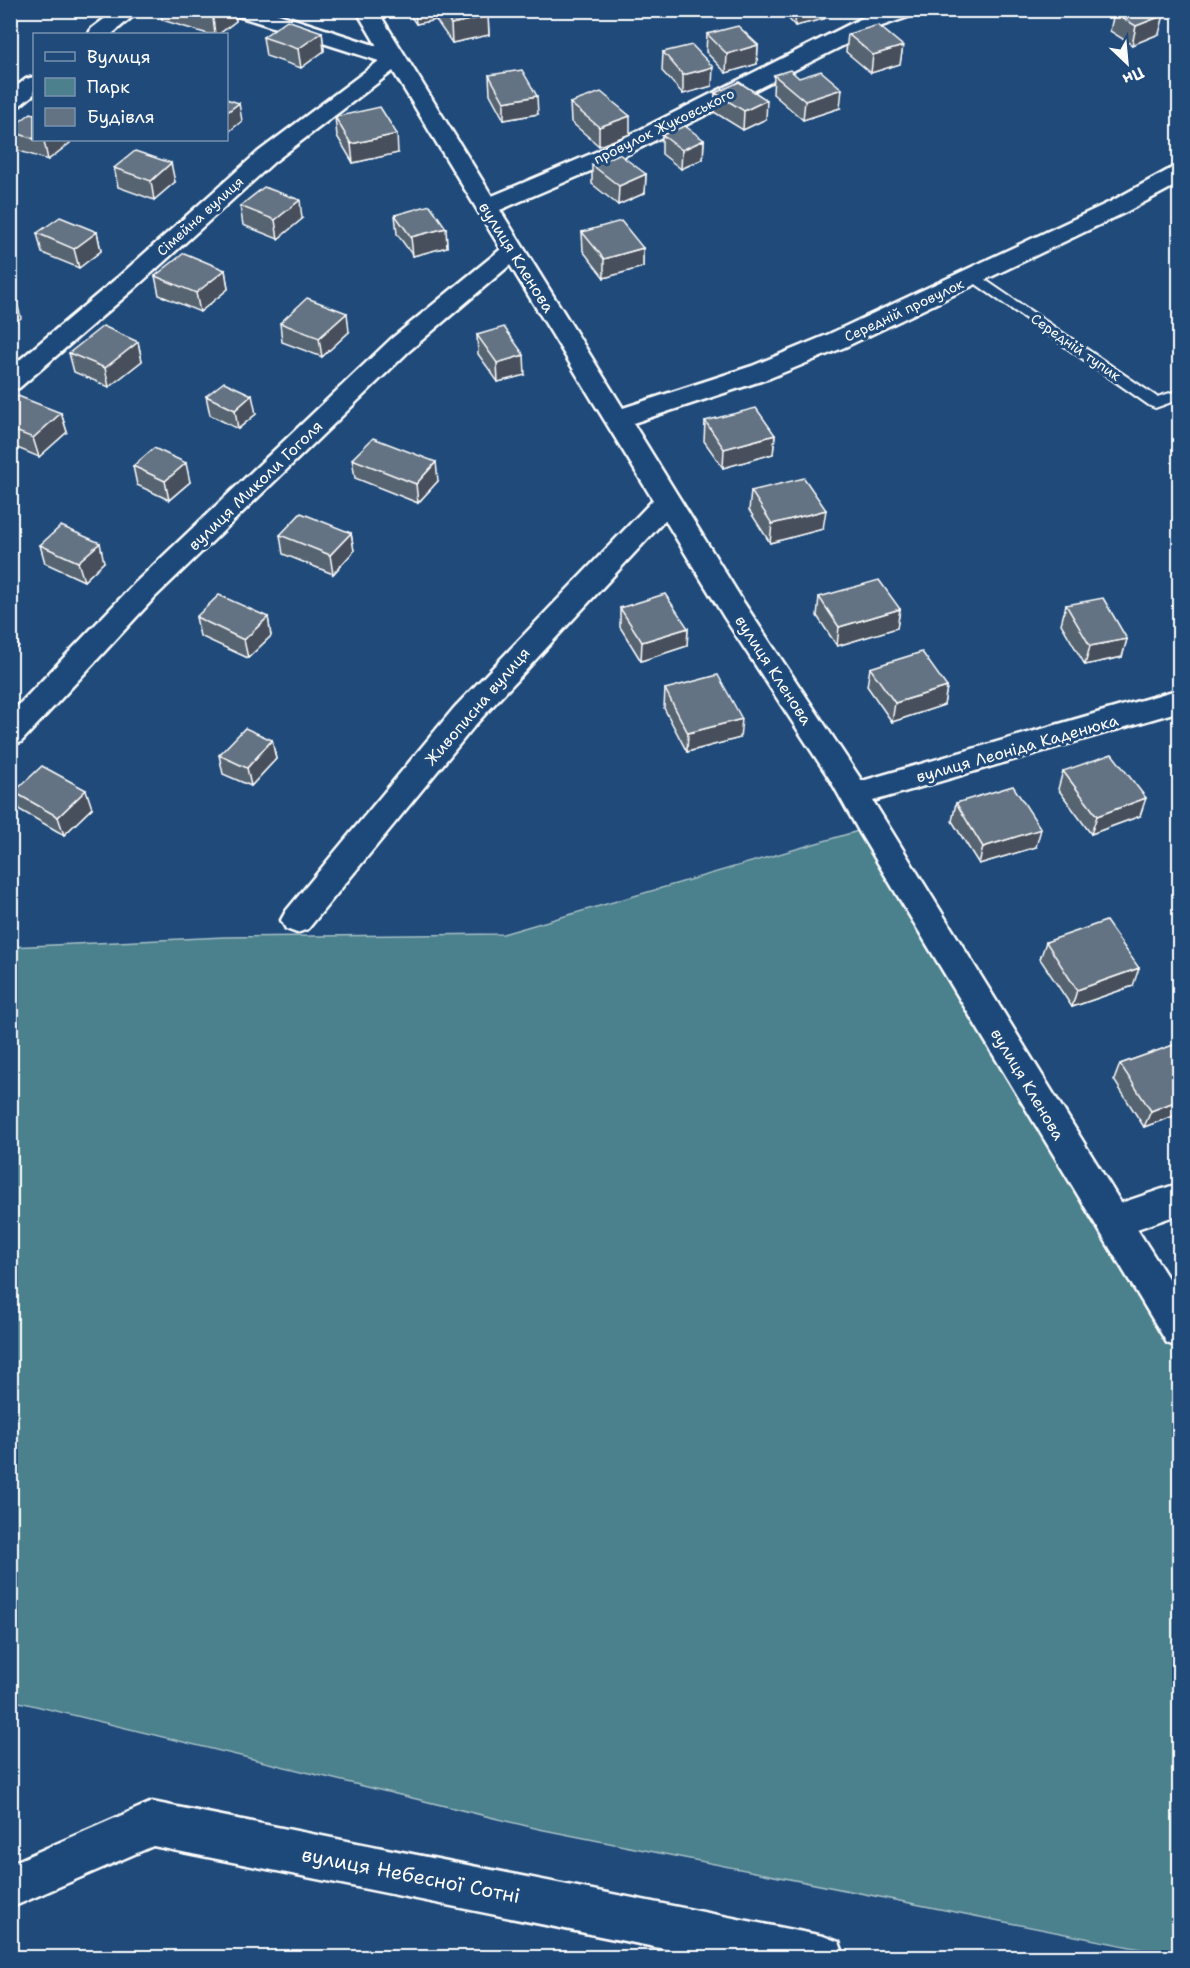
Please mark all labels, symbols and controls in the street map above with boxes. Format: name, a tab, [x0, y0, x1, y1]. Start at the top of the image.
legend	[33, 33, 228, 141]
north arrow	[1097, 33, 1157, 93]
text: Вулиця	[87, 45, 151, 69]
text: Пн	[1119, 62, 1147, 90]
text: Парк	[87, 75, 130, 99]
street label: провулок Жуковського	[591, 84, 737, 168]
text: Будівля	[87, 105, 155, 129]
street label: Сімейна вулиця	[153, 172, 247, 260]
street label: вулиця Кленова	[474, 198, 559, 317]
street label: Середній провулок	[841, 274, 967, 346]
street label: Середній тупик	[1028, 309, 1125, 385]
street label: вулиця Миколи Гоголя	[184, 416, 327, 555]
street label: вулиця Кленова	[730, 611, 817, 729]
street label: Живописна вулиця	[420, 643, 534, 770]
street label: вулиця Леоніда Каденюка	[914, 710, 1121, 787]
street label: вулиця Кленова	[986, 1025, 1069, 1144]
street label: вулиця Небесної Сотні	[300, 1841, 522, 1909]

